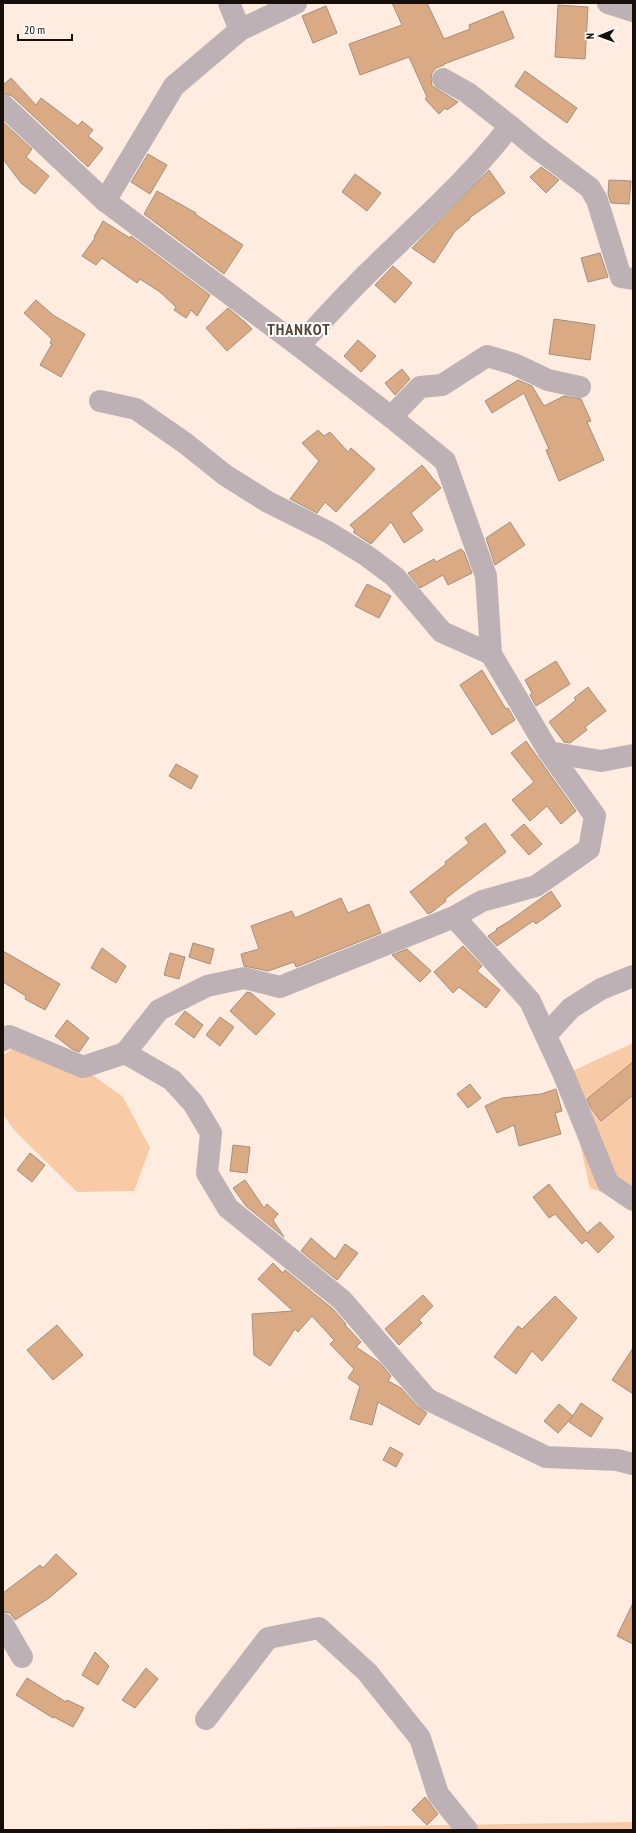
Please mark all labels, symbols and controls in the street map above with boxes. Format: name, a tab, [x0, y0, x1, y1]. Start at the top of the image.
scale bar	[18, 16, 72, 42]
north arrow	[580, 16, 620, 56]
text: 20 m	[24, 22, 45, 37]
text: N	[583, 33, 597, 39]
district label: THANKOT	[267, 319, 331, 339]

